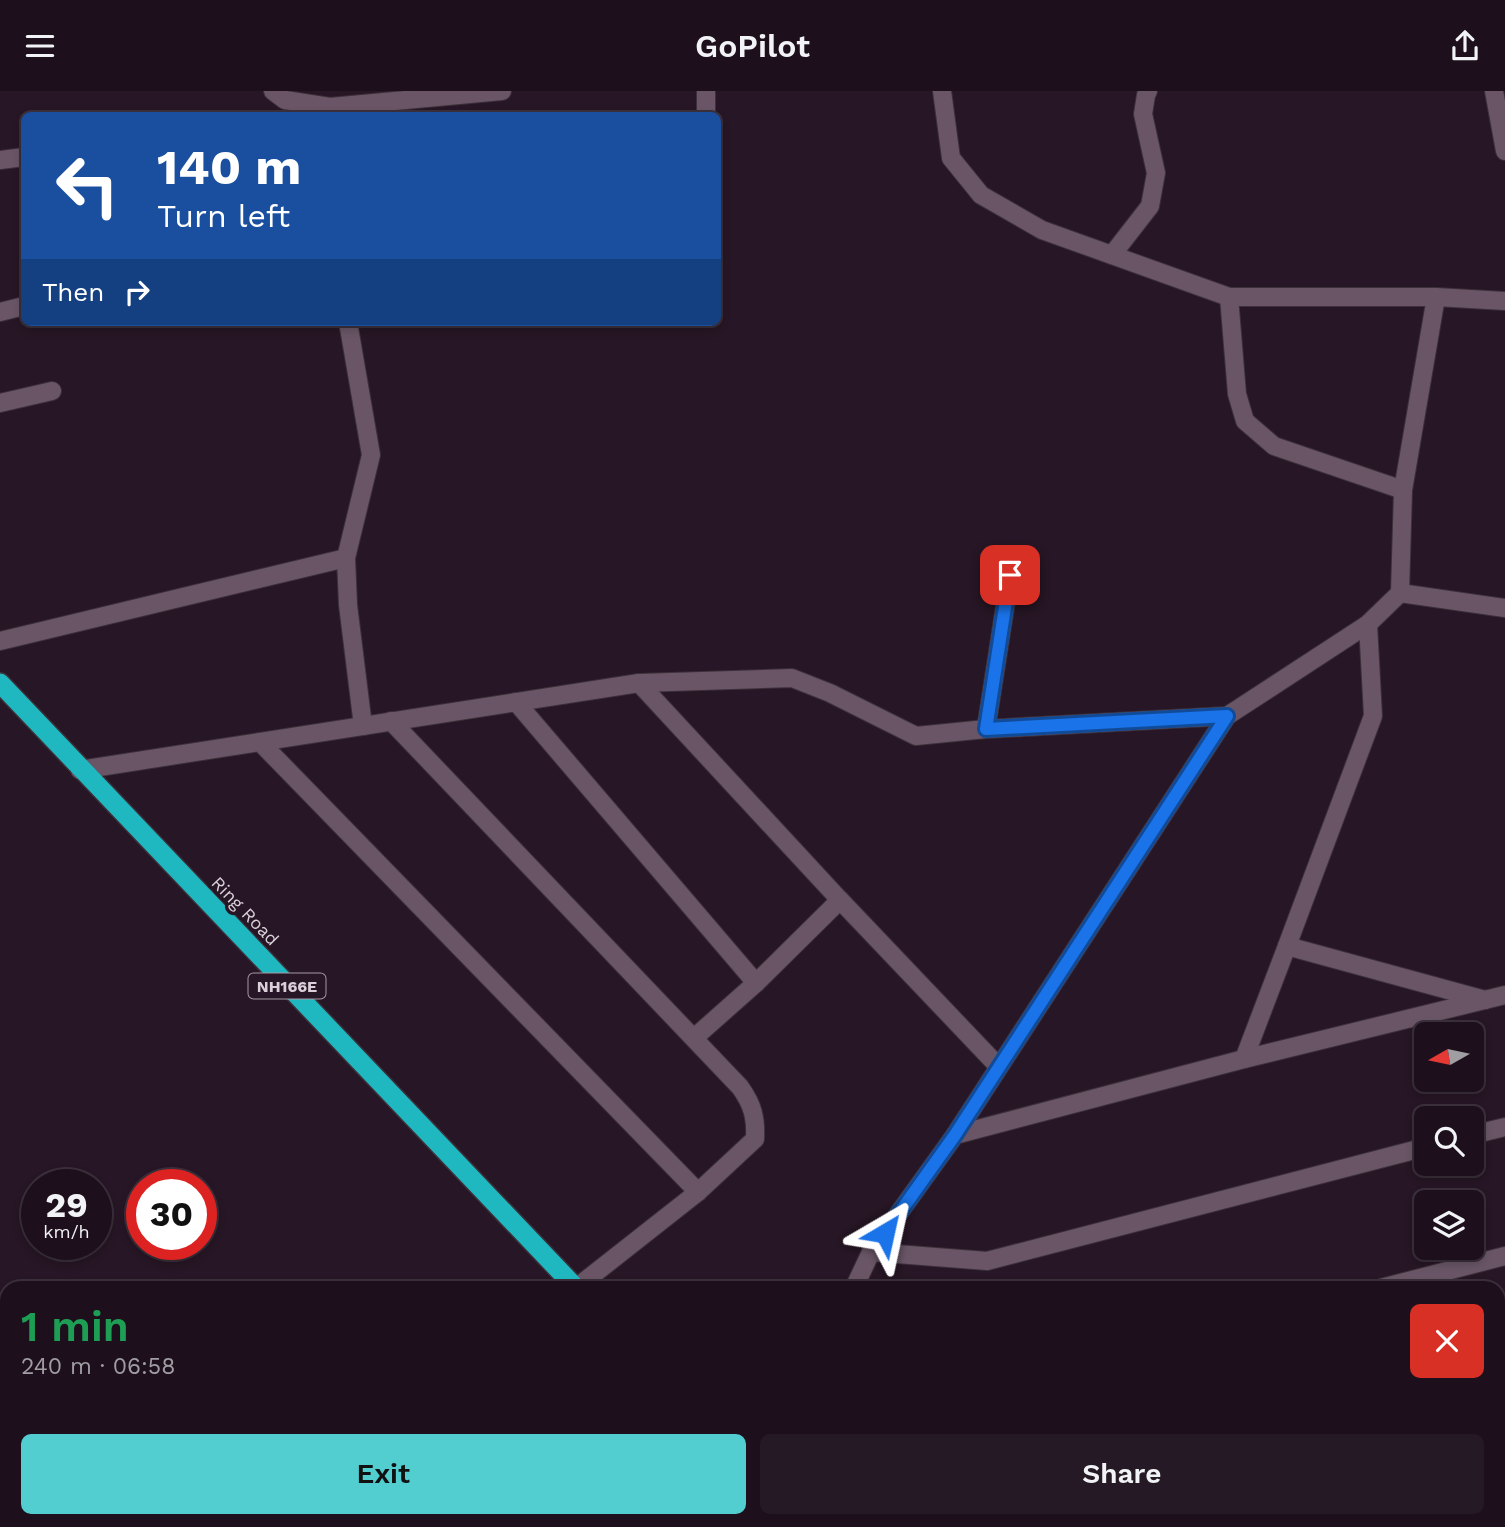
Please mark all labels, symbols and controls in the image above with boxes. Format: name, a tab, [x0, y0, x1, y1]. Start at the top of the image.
icon: menu	[21, 27, 59, 65]
text: GoPilot	[695, 27, 810, 65]
icon: share	[1446, 27, 1484, 65]
text: 140 m	[157, 138, 301, 196]
icon: left	[42, 140, 133, 231]
text: Turn left	[157, 197, 290, 235]
icon: right	[118, 273, 156, 311]
text: Then	[42, 277, 104, 307]
pin	[980, 545, 1040, 605]
icon: arrive	[991, 556, 1029, 594]
street label: Ring Road	[207, 872, 283, 949]
road number: NH166E	[248, 973, 326, 999]
north arrow	[1414, 1022, 1484, 1092]
map controls	[1414, 1022, 1484, 1260]
button: search	[1414, 1106, 1484, 1176]
speed limit sign: 30	[126, 1169, 217, 1260]
text: 29	[45, 1184, 88, 1226]
button: layers	[1414, 1190, 1484, 1260]
position arrow	[848, 1196, 922, 1270]
text: km/h	[43, 1221, 90, 1242]
text: 1 min	[21, 1302, 129, 1351]
button: close	[1410, 1304, 1484, 1378]
text: 240 m · 06:58	[21, 1353, 175, 1380]
button: Exit	[21, 1434, 746, 1514]
button: Share	[760, 1434, 1484, 1514]

